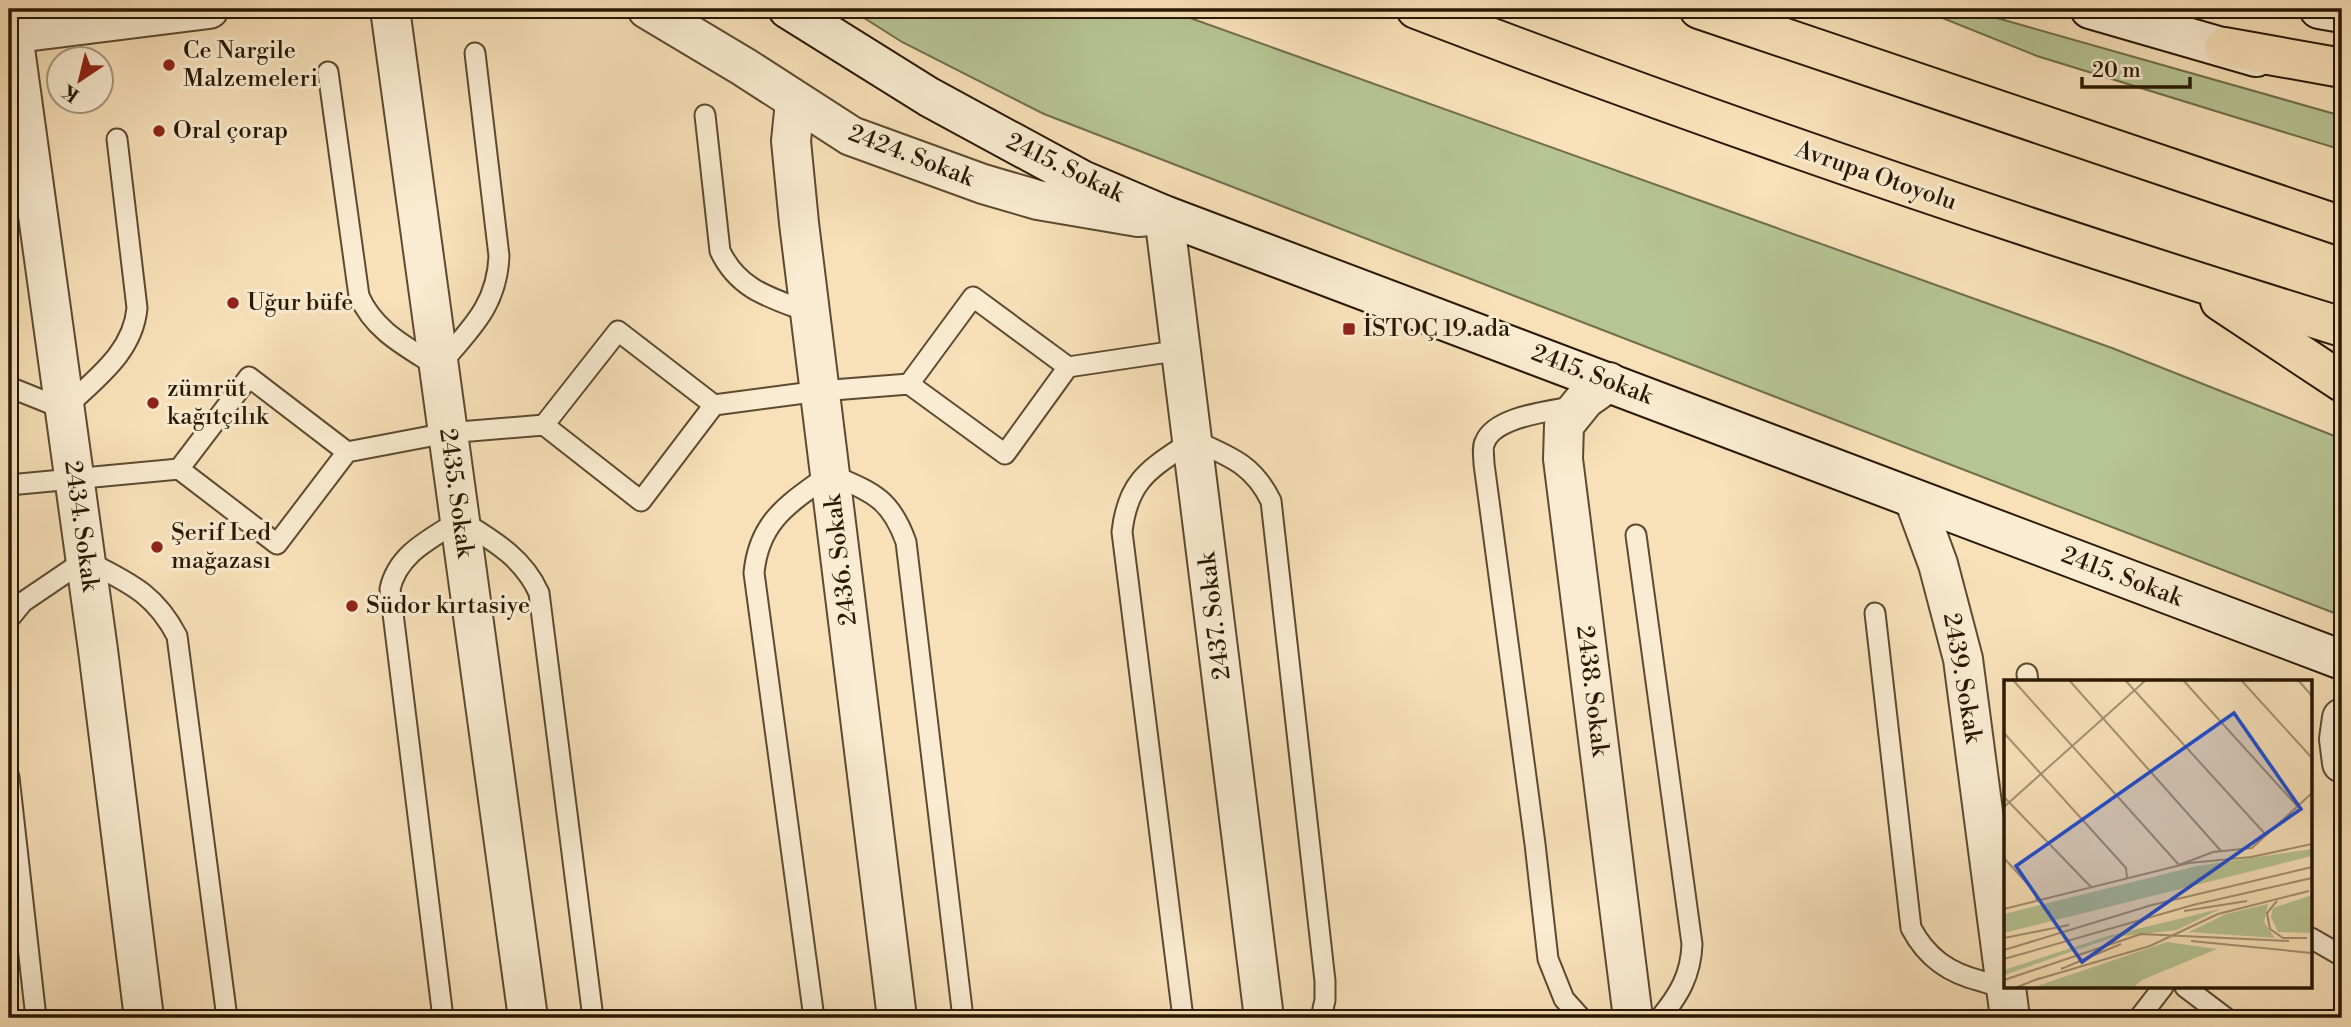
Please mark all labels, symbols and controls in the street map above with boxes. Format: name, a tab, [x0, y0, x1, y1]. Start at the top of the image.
place label: Ce Nargile Malzemeleri	[183, 36, 318, 94]
north arrow	[46, 46, 116, 116]
scale bar	[2082, 46, 2190, 90]
marker: Ce Nargile Malzemeleri	[161, 57, 177, 73]
text: 20 m	[2092, 58, 2141, 84]
text: K	[57, 79, 84, 107]
place label: Oral çorap	[173, 116, 288, 146]
street label: 2424. Sokak	[844, 118, 979, 194]
marker: Oral çorap	[151, 123, 167, 139]
street label: 2415. Sokak	[1001, 127, 1130, 210]
street label: Avrupa Otoyolu	[1791, 134, 1961, 218]
place label: Uğur büfe	[247, 288, 353, 318]
marker: Uğur büfe	[225, 295, 241, 311]
place label: İSTOÇ 19.ada	[1363, 313, 1511, 344]
marker: İSTOÇ 19.ada	[1341, 321, 1357, 337]
street label: 2415. Sokak	[1527, 338, 1658, 412]
place label: zümrüt kağıtçılık	[167, 374, 270, 432]
marker: zümrüt kağıtçılık	[145, 395, 161, 411]
street label: 2435. Sokak	[432, 426, 480, 561]
street label: 2434. Sokak	[57, 459, 105, 595]
street label: 2436. Sokak	[818, 491, 864, 627]
place label: Şerif Led mağazası	[171, 518, 271, 576]
marker: Şerif Led mağazası	[149, 539, 165, 555]
street label: 2415. Sokak	[2057, 540, 2188, 614]
street label: 2437. Sokak	[1192, 549, 1238, 681]
place label: Südor kırtasiye	[366, 591, 530, 621]
marker: Südor kırtasiye	[344, 598, 360, 614]
street label: 2439. Sokak	[1936, 611, 1988, 747]
street label: 2438. Sokak	[1569, 624, 1615, 760]
inset map	[2004, 680, 2312, 988]

